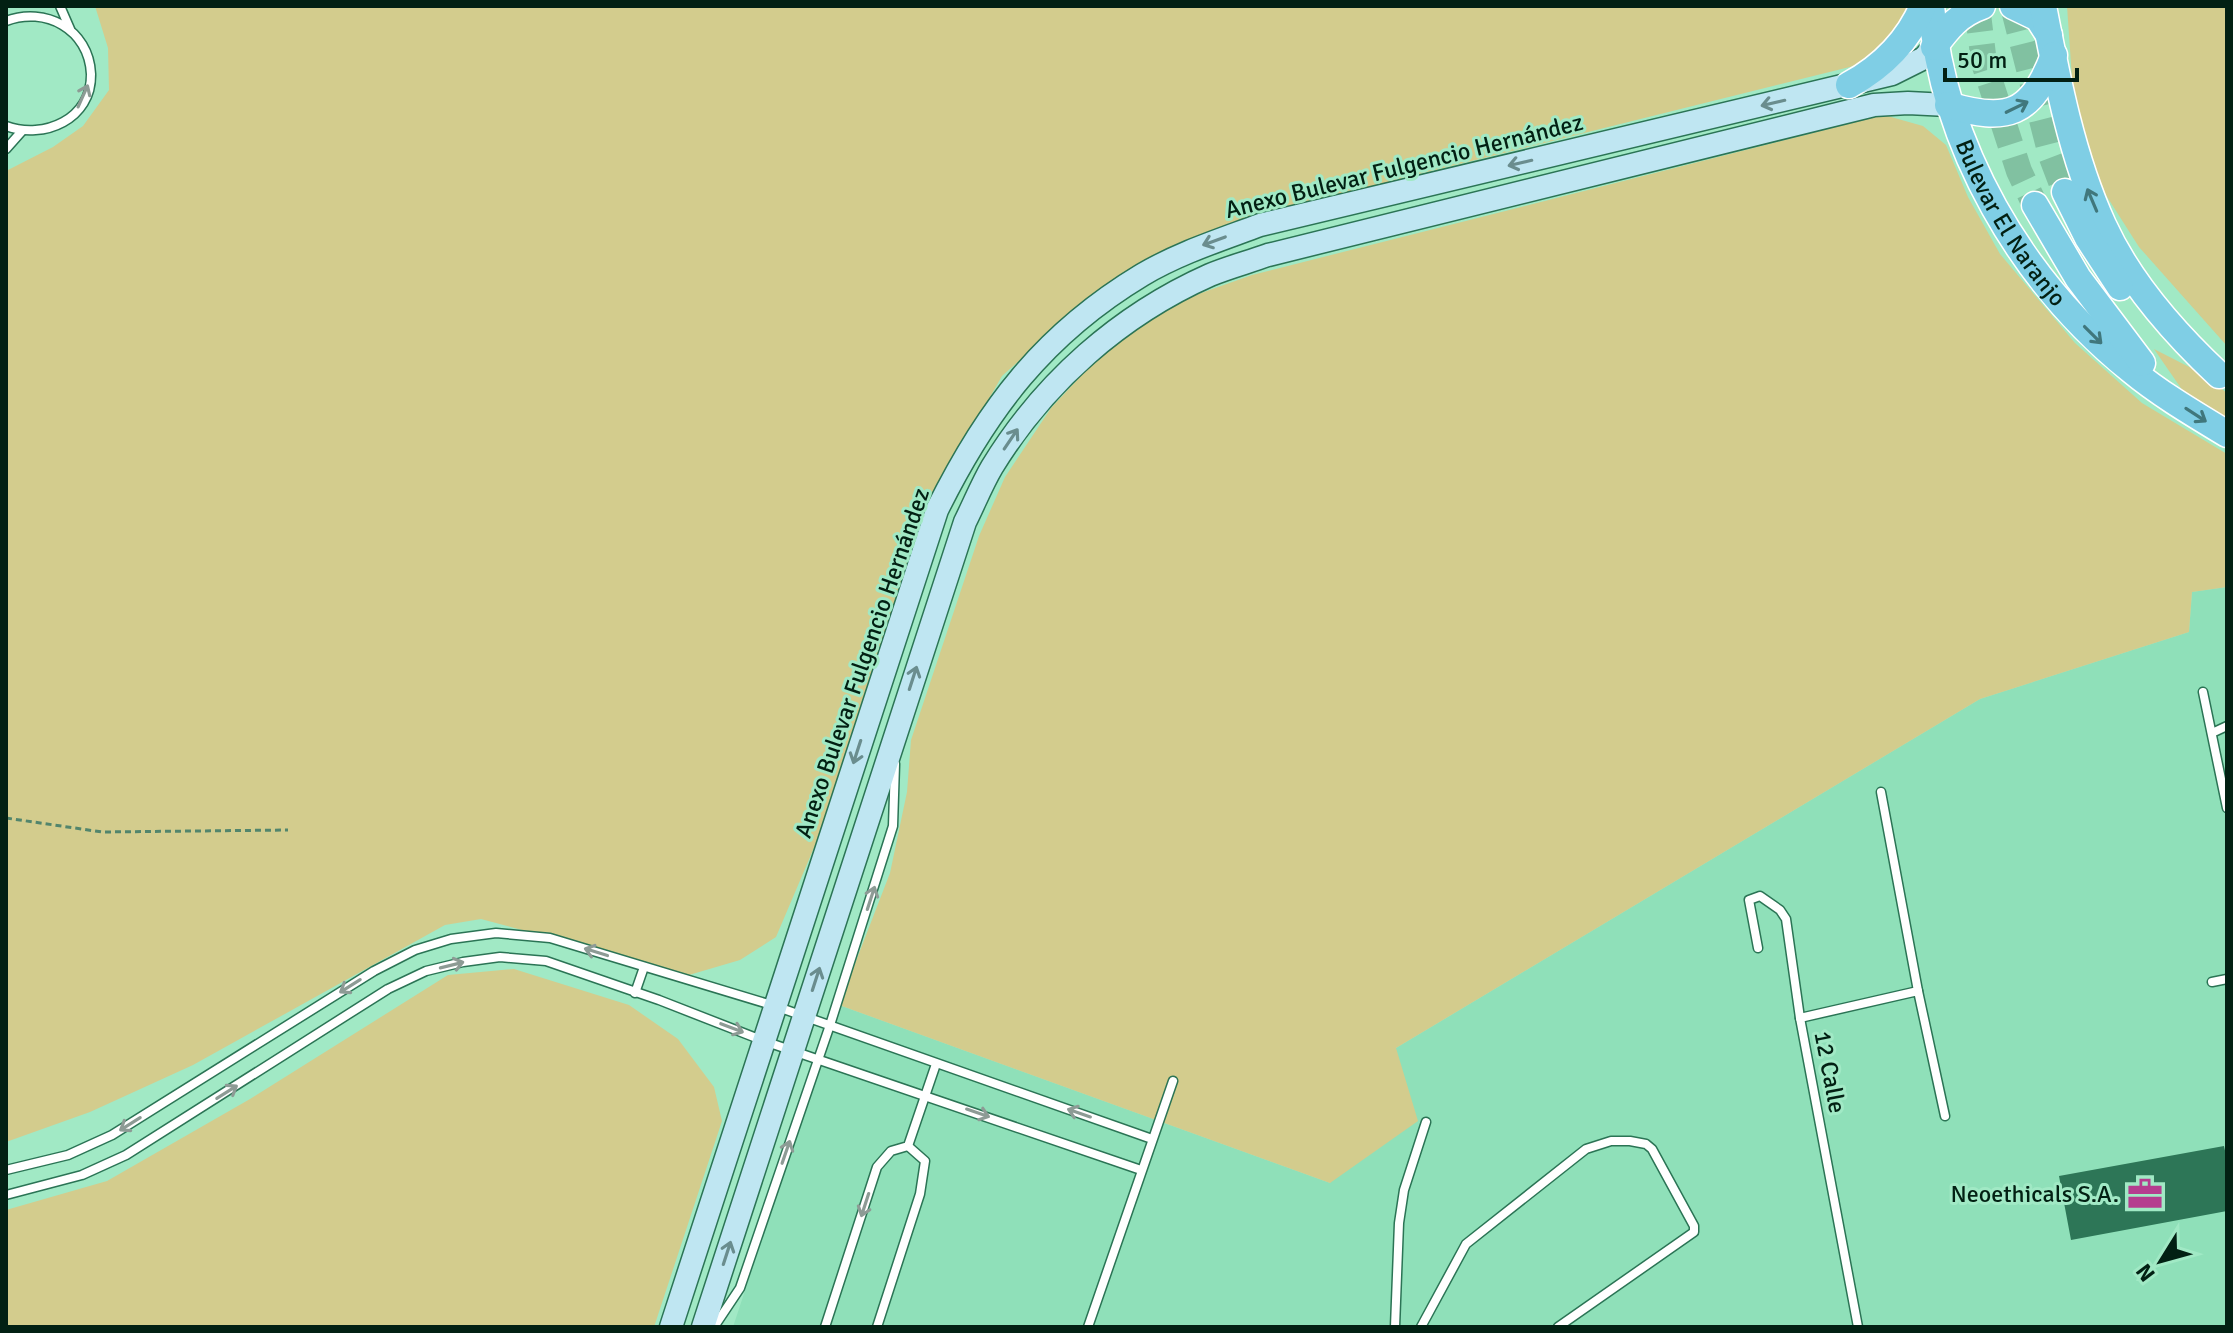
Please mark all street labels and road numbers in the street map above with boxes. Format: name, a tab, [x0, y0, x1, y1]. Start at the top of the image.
street label: Anexo Bulevar Fulgencio Hernández	[1222, 107, 1586, 225]
street label: Bulevar El Naranjo	[1949, 135, 2073, 313]
street label: Anexo Bulevar Fulgencio Hernández	[788, 484, 936, 842]
street label: 12 Calle	[1807, 1028, 1853, 1116]

